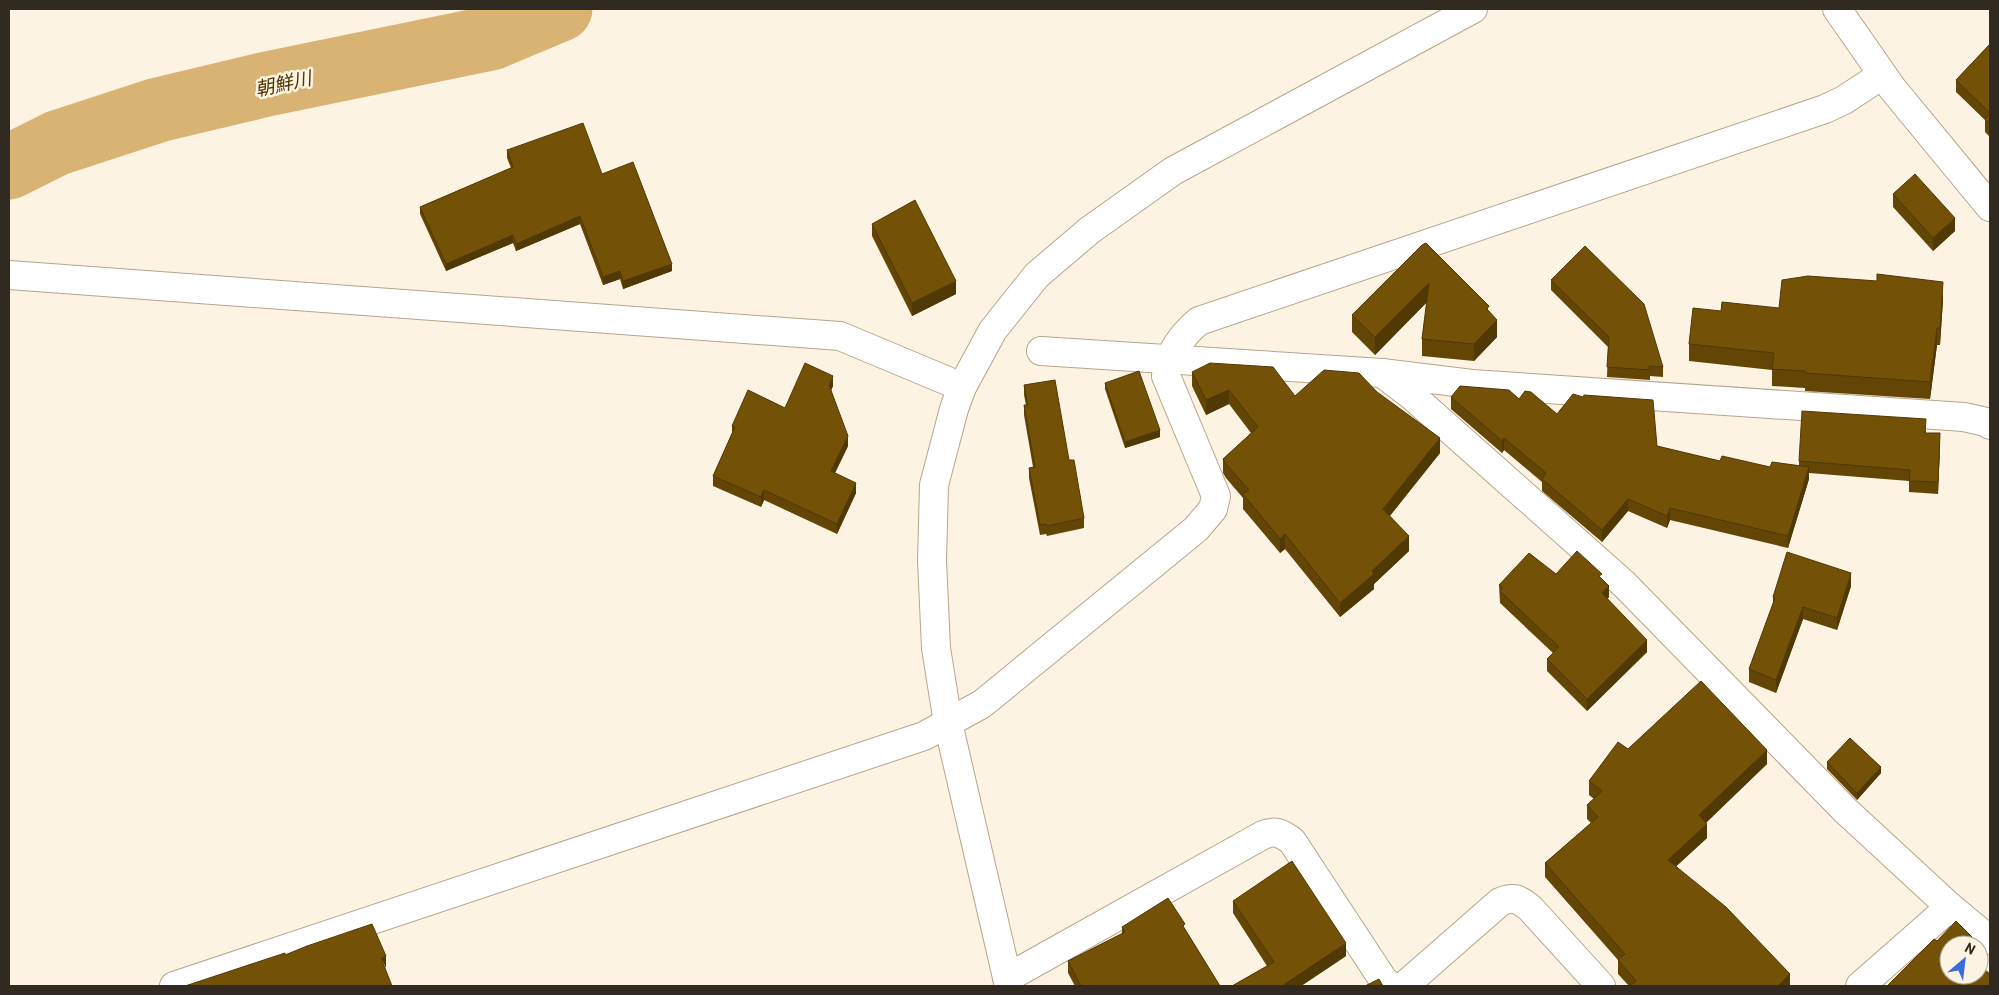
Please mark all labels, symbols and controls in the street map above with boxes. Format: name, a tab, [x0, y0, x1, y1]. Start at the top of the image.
water label: 朝鮮川	[253, 65, 315, 100]
north arrow	[1939, 935, 1989, 985]
text: N	[1962, 938, 1978, 958]

